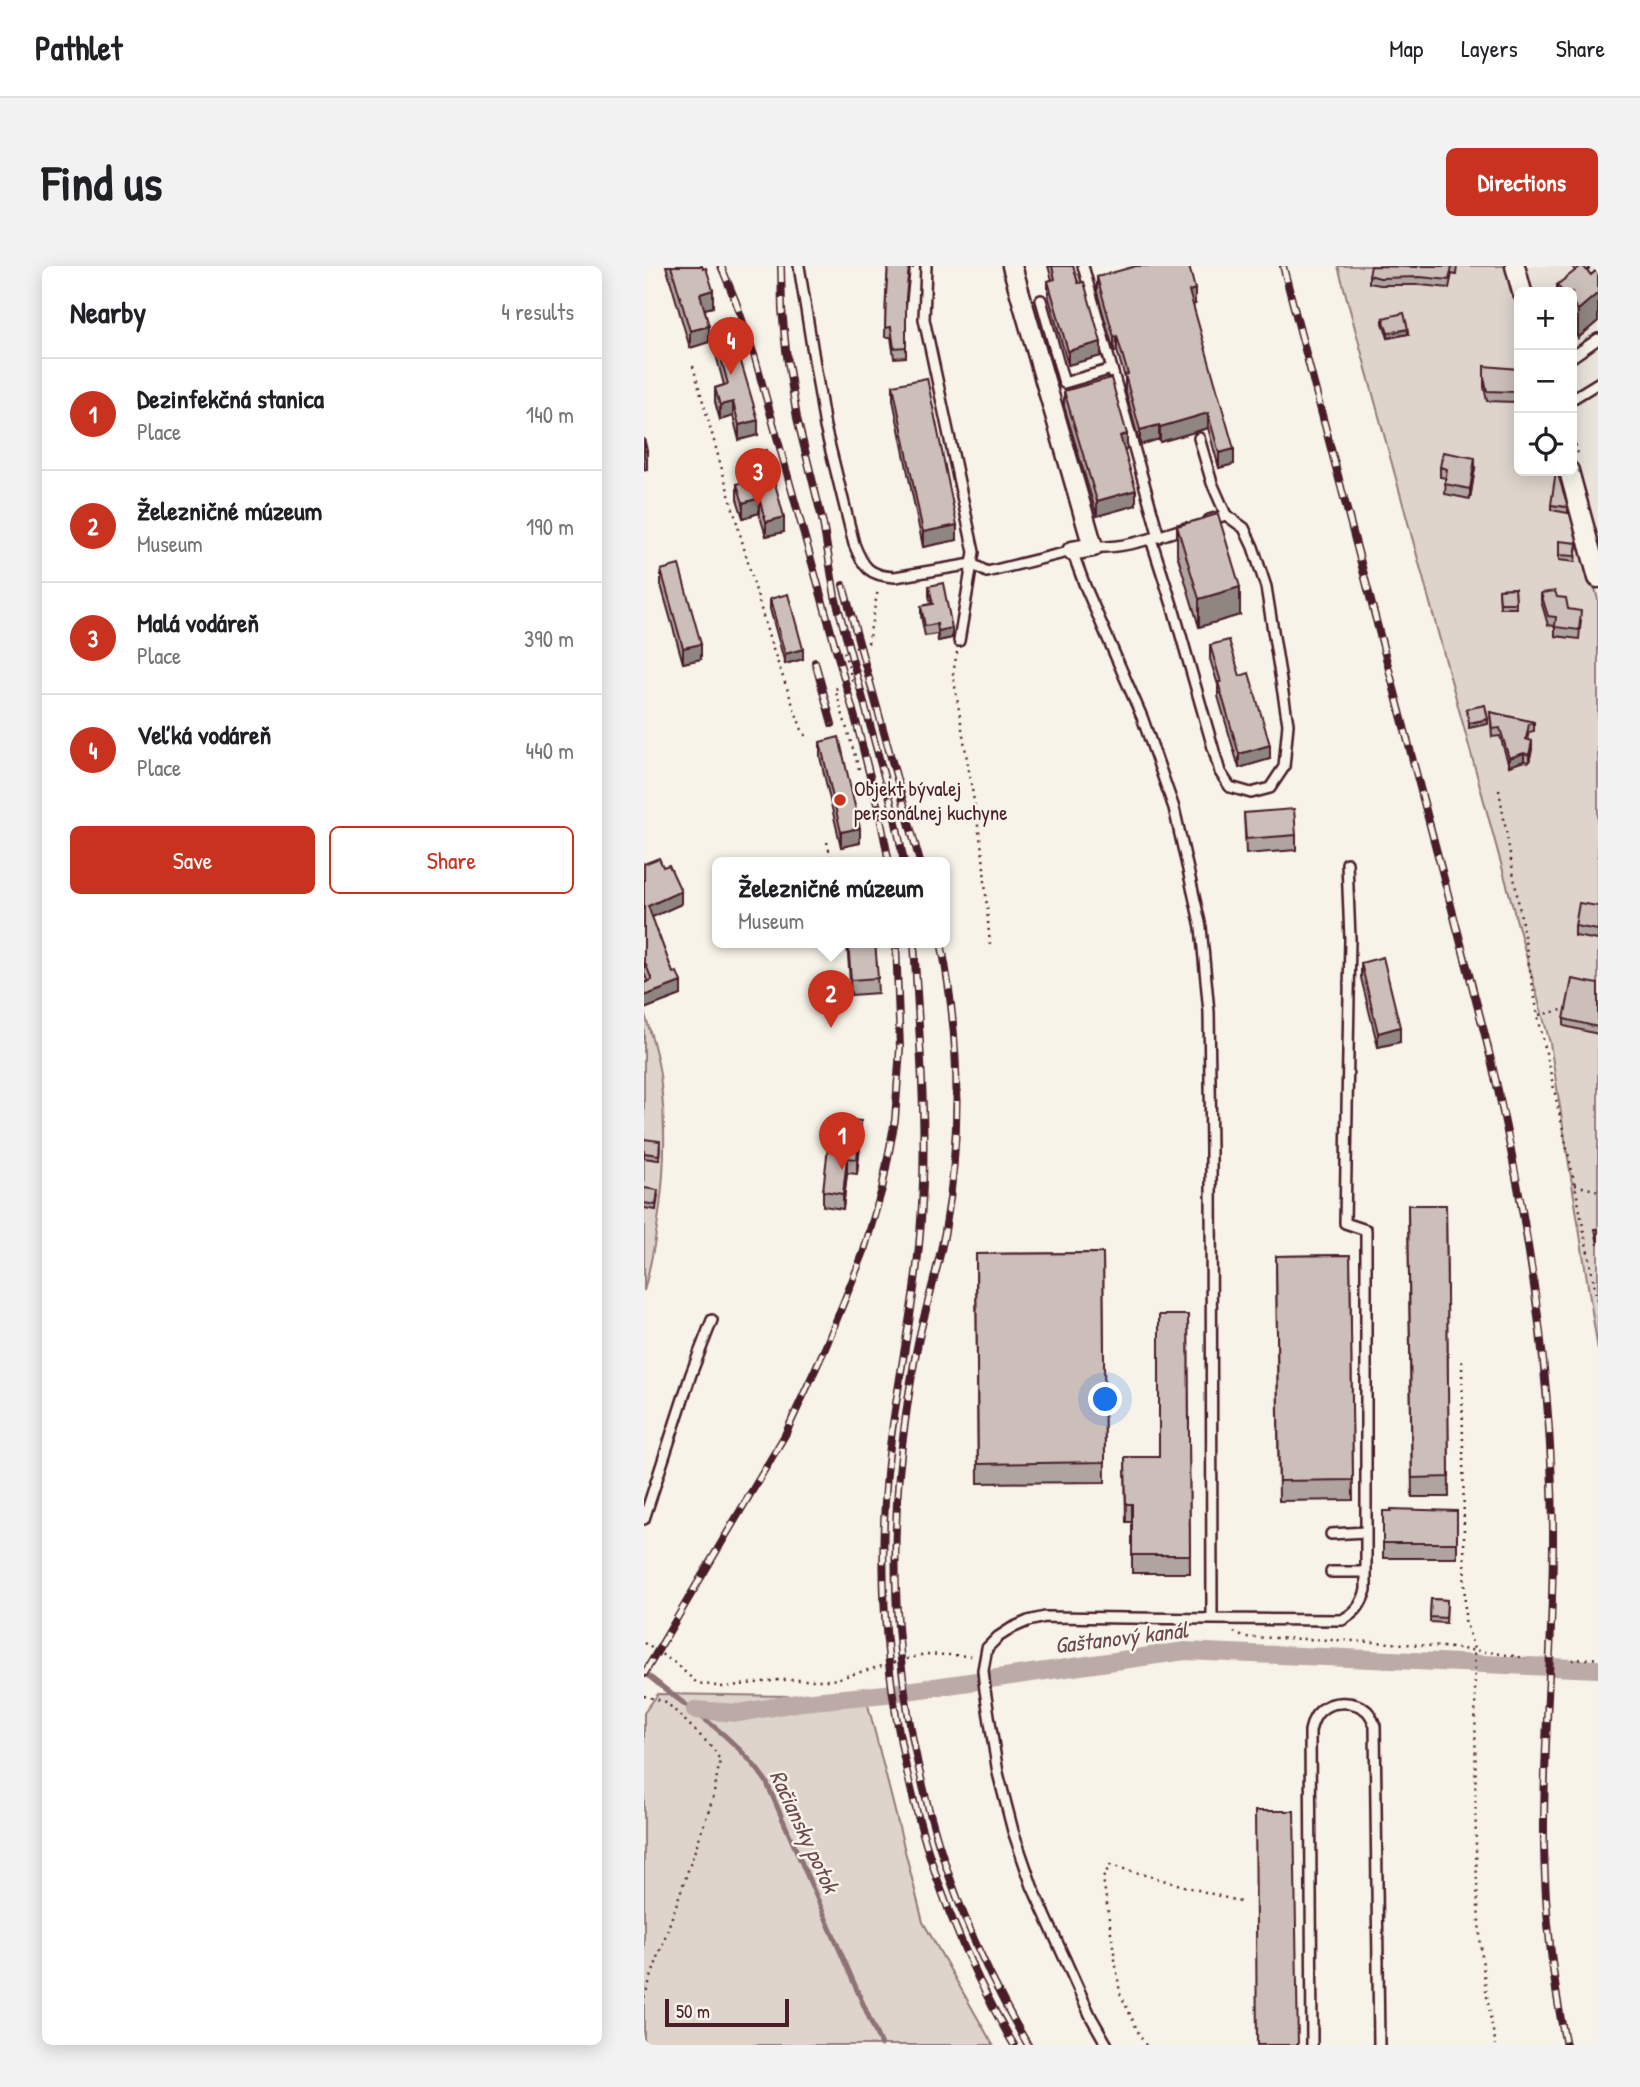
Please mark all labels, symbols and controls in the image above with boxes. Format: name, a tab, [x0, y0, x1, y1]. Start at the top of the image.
text: Pathlet	[35, 26, 122, 70]
text: Map	[1389, 32, 1423, 64]
text: Layers	[1461, 32, 1518, 64]
text: Share	[1556, 32, 1605, 64]
button: Directions	[1446, 148, 1598, 216]
text: Find us	[42, 149, 162, 215]
map controls	[1514, 287, 1577, 476]
button: +	[1514, 287, 1577, 350]
text: Nearby	[70, 292, 146, 332]
text: 4 results	[501, 296, 574, 327]
pin: 4	[708, 317, 754, 375]
button: −	[1514, 350, 1577, 413]
text: Dezinfekčná stanica	[137, 381, 324, 416]
text: 1	[89, 399, 97, 430]
text: 140 m	[526, 399, 574, 430]
button: locate	[1514, 413, 1577, 476]
text: Place	[137, 416, 181, 447]
pin: 3	[735, 448, 781, 506]
text: Železničné múzeum	[137, 493, 322, 528]
text: 2	[88, 511, 98, 542]
text: 190 m	[526, 511, 574, 542]
text: Museum	[137, 528, 203, 559]
text: Malá vodáreň	[137, 605, 259, 640]
text: 3	[88, 623, 98, 654]
text: 390 m	[524, 623, 574, 654]
text: Place	[137, 640, 181, 671]
text: Veľká vodáreň	[137, 717, 271, 752]
text: 4	[89, 735, 97, 766]
text: 440 m	[526, 735, 574, 766]
text: Place	[137, 752, 181, 783]
place label: Objekt bývalej personálnej kuchyne	[854, 774, 1008, 827]
marker: Objekt bývalej personálnej kuchyne	[832, 792, 848, 808]
button: Save	[70, 826, 315, 894]
button: Share	[329, 826, 574, 894]
popup	[712, 857, 950, 948]
text: Železničné múzeum	[738, 870, 924, 905]
text: Museum	[738, 905, 804, 936]
pin: 2	[808, 970, 854, 1028]
pin: 1	[819, 1112, 865, 1170]
your location	[1088, 1382, 1122, 1416]
water label: Gaštanový kanál	[1053, 1613, 1190, 1662]
water label: Račiansky potok	[762, 1765, 848, 1900]
scale bar	[665, 1996, 789, 2028]
text: 50 m	[676, 1998, 710, 2024]

